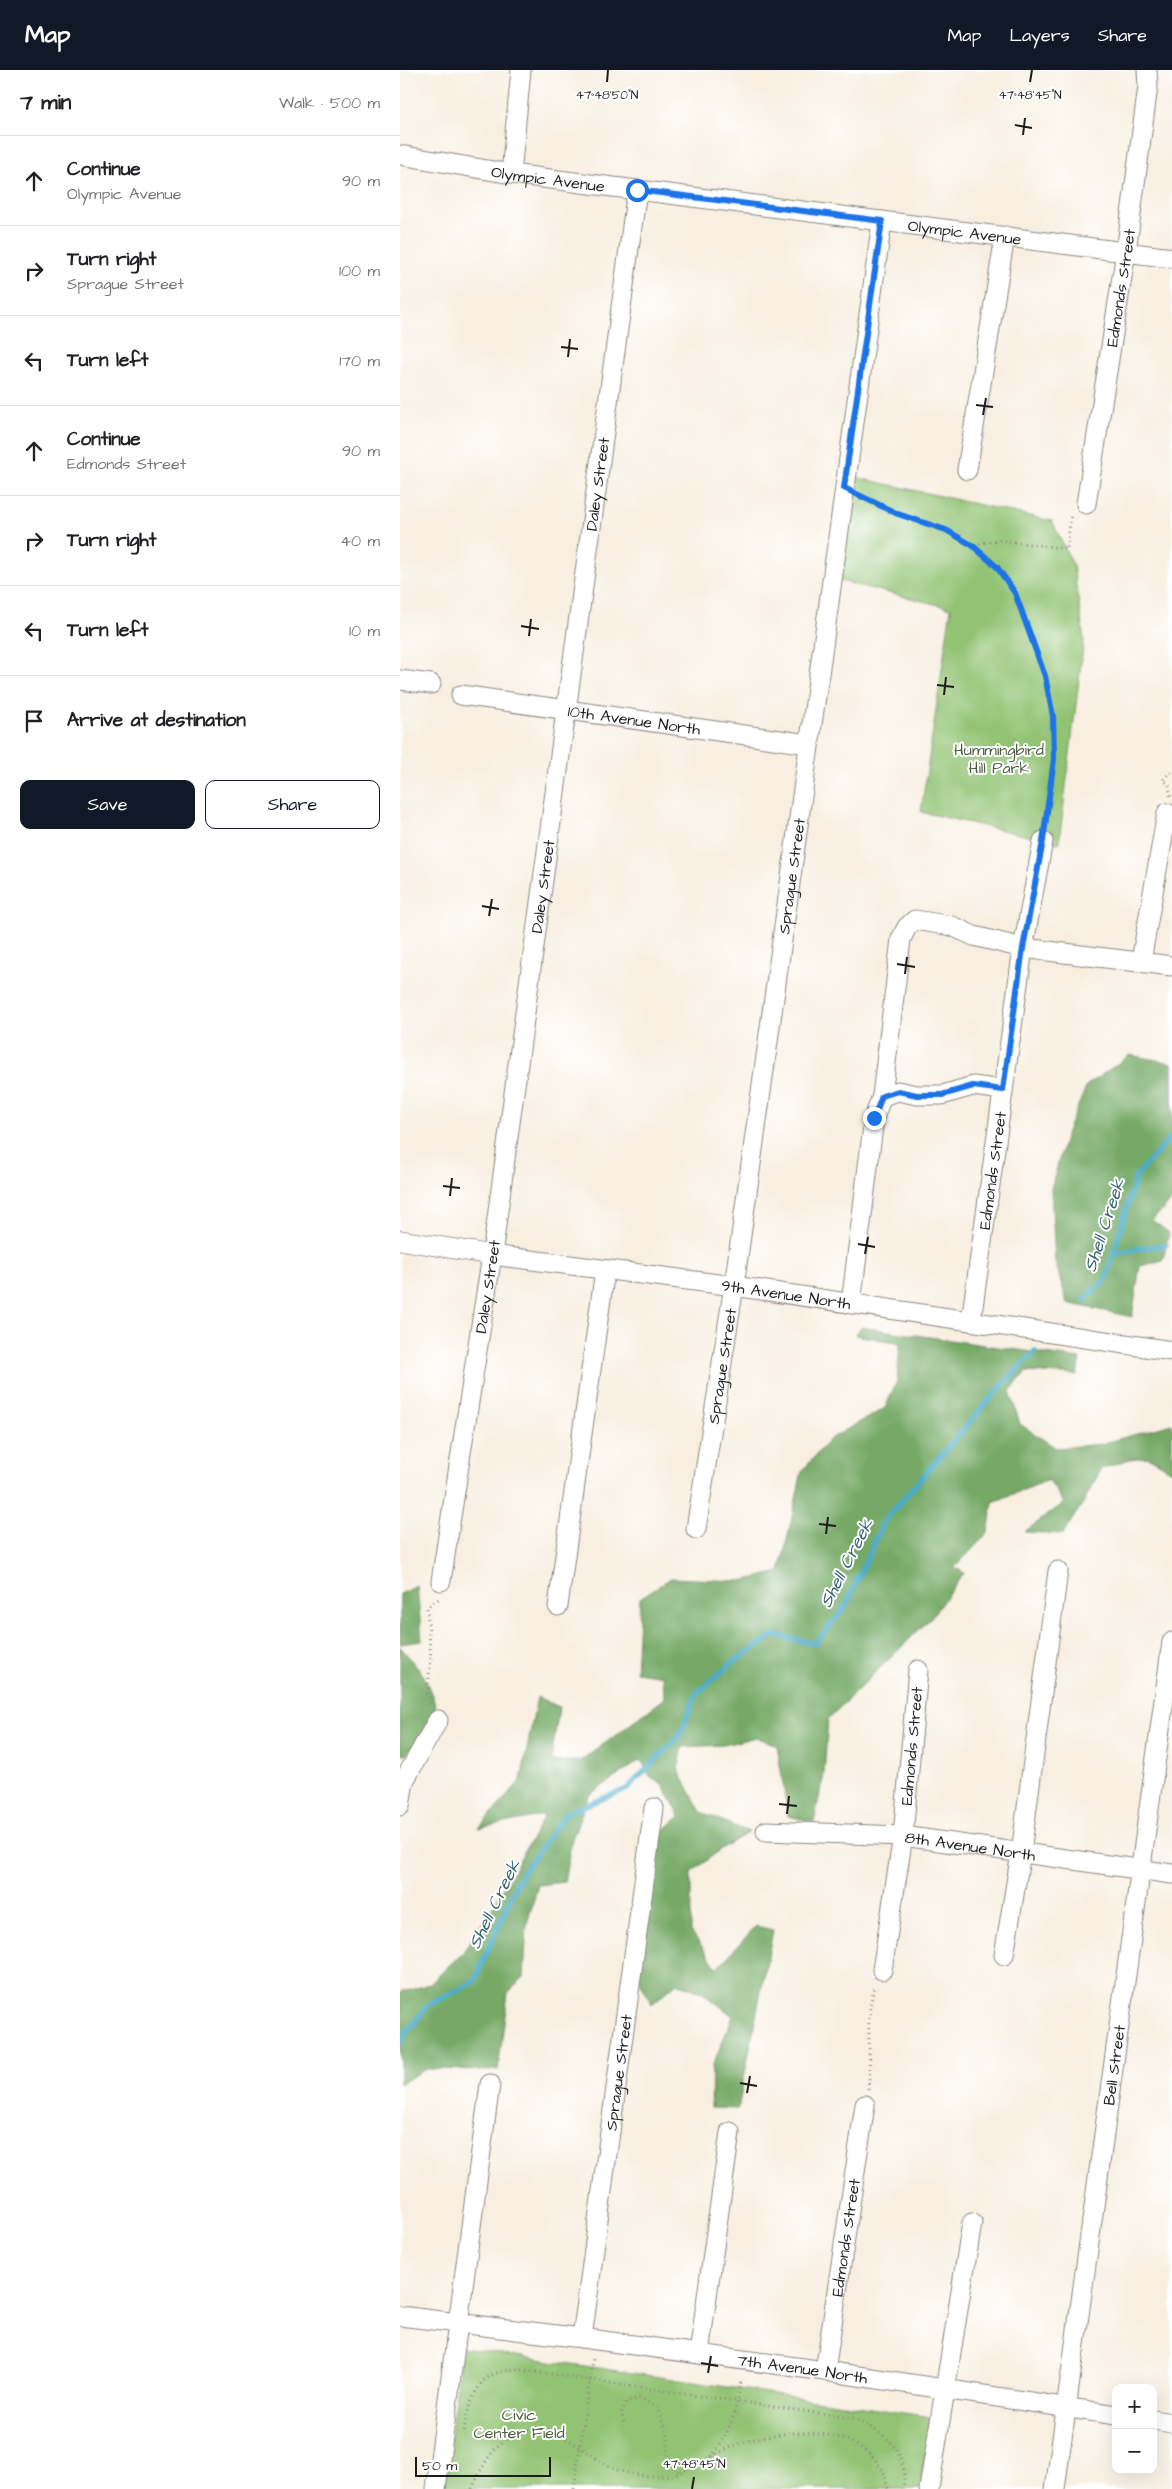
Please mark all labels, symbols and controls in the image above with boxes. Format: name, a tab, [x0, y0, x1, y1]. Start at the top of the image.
text: Map	[25, 18, 70, 52]
text: Map	[947, 23, 981, 48]
text: Layers	[1009, 23, 1070, 48]
text: Share	[1098, 23, 1147, 48]
text: 47°48'50"N	[576, 87, 639, 104]
text: 47°48'45"N	[998, 87, 1062, 104]
text: 7 min	[20, 88, 71, 117]
text: Walk · 500 m	[279, 92, 380, 114]
text: Continue	[67, 156, 141, 183]
street label: Olympic Avenue	[489, 161, 606, 198]
icon: ahead	[20, 167, 48, 195]
text: 90 m	[342, 170, 380, 192]
route start	[626, 179, 649, 202]
text: Olympic Avenue	[67, 183, 181, 205]
street label: Olympic Avenue	[907, 215, 1023, 251]
street label: Edmonds Street	[1101, 227, 1141, 348]
text: Turn right	[67, 246, 156, 273]
icon: right	[20, 257, 48, 285]
text: 100 m	[339, 260, 380, 282]
text: Sprague Street	[67, 273, 184, 295]
icon: left	[20, 347, 48, 375]
text: Turn left	[67, 347, 148, 374]
text: 170 m	[339, 350, 380, 372]
text: Continue	[67, 426, 141, 453]
street label: Daley Street	[581, 436, 615, 532]
icon: ahead	[20, 437, 48, 465]
text: 90 m	[342, 440, 380, 462]
text: Edmonds Street	[67, 453, 186, 475]
icon: right	[20, 527, 48, 555]
text: Turn right	[67, 527, 156, 554]
text: 40 m	[340, 530, 380, 552]
icon: left	[20, 617, 48, 645]
text: Turn left	[67, 617, 148, 644]
text: 10 m	[349, 620, 380, 642]
street label: 10th Avenue North	[566, 700, 702, 741]
icon: arrive	[20, 707, 48, 735]
text: Arrive at destination	[67, 707, 246, 734]
park label: Hummingbird Hill Park	[954, 739, 1044, 779]
button: Save	[20, 780, 195, 829]
button: Share	[205, 780, 380, 829]
street label: Sprague Street	[773, 816, 811, 935]
street label: Daley Street	[526, 838, 561, 935]
route end	[863, 1107, 886, 1130]
street label: Edmonds Street	[974, 1110, 1012, 1231]
water label: Shell Creek	[1078, 1175, 1132, 1275]
street label: Daley Street	[470, 1238, 506, 1335]
street label: 9th Avenue North	[720, 1274, 852, 1315]
street label: Sprague Street	[703, 1306, 742, 1426]
water label: Shell Creek	[813, 1514, 880, 1612]
street label: Edmonds Street	[896, 1685, 928, 1806]
street label: 8th Avenue North	[903, 1826, 1037, 1867]
water label: Shell Creek	[462, 1855, 527, 1953]
street label: Sprague Street	[600, 2013, 638, 2132]
street label: Bell Street	[1098, 2023, 1131, 2107]
street label: Edmonds Street	[826, 2177, 866, 2298]
street label: 7th Avenue North	[736, 2349, 869, 2389]
map controls	[1112, 2384, 1157, 2474]
button: +	[1112, 2384, 1157, 2429]
park label: Civic Center Field	[473, 2404, 565, 2444]
button: −	[1112, 2429, 1157, 2474]
scale bar	[415, 2454, 551, 2477]
text: 50 m	[422, 2456, 457, 2476]
text: 47°48'45"N	[662, 2456, 726, 2473]

